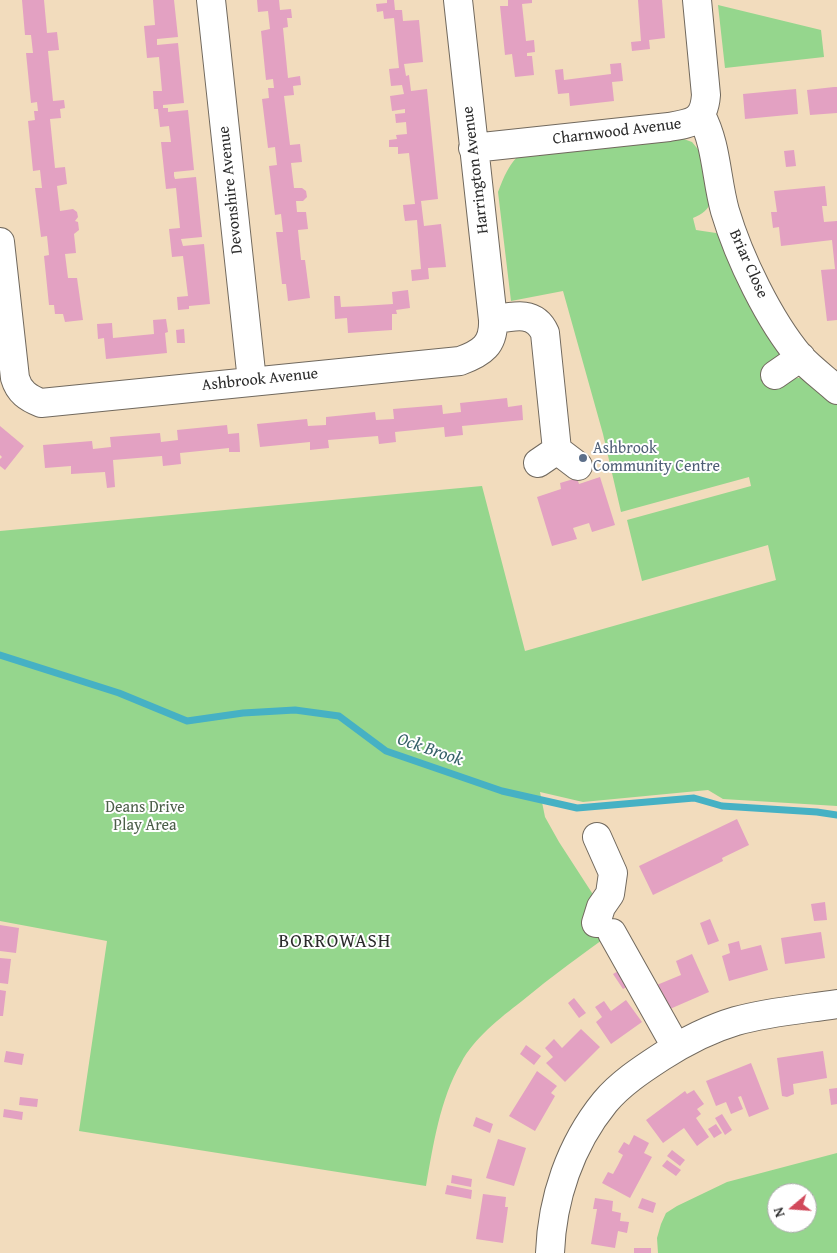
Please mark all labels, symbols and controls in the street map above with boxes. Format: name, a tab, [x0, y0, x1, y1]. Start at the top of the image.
street label: Harrington Avenue	[459, 105, 493, 235]
street label: Charnwood Avenue	[552, 115, 682, 149]
street label: Devonshire Avenue	[215, 125, 247, 255]
street label: Briar Close	[724, 227, 772, 301]
street label: Ashbrook Avenue	[201, 364, 319, 396]
place label: Ashbrook Community Centre	[593, 439, 720, 477]
marker: Ashbrook Community Centre	[577, 452, 589, 464]
water label: Ock Brook	[394, 729, 466, 771]
park label: Deans Drive Play Area	[105, 798, 185, 836]
district label: BORROWASH	[277, 931, 393, 953]
north arrow	[767, 1183, 817, 1233]
text: N	[768, 1205, 790, 1220]

